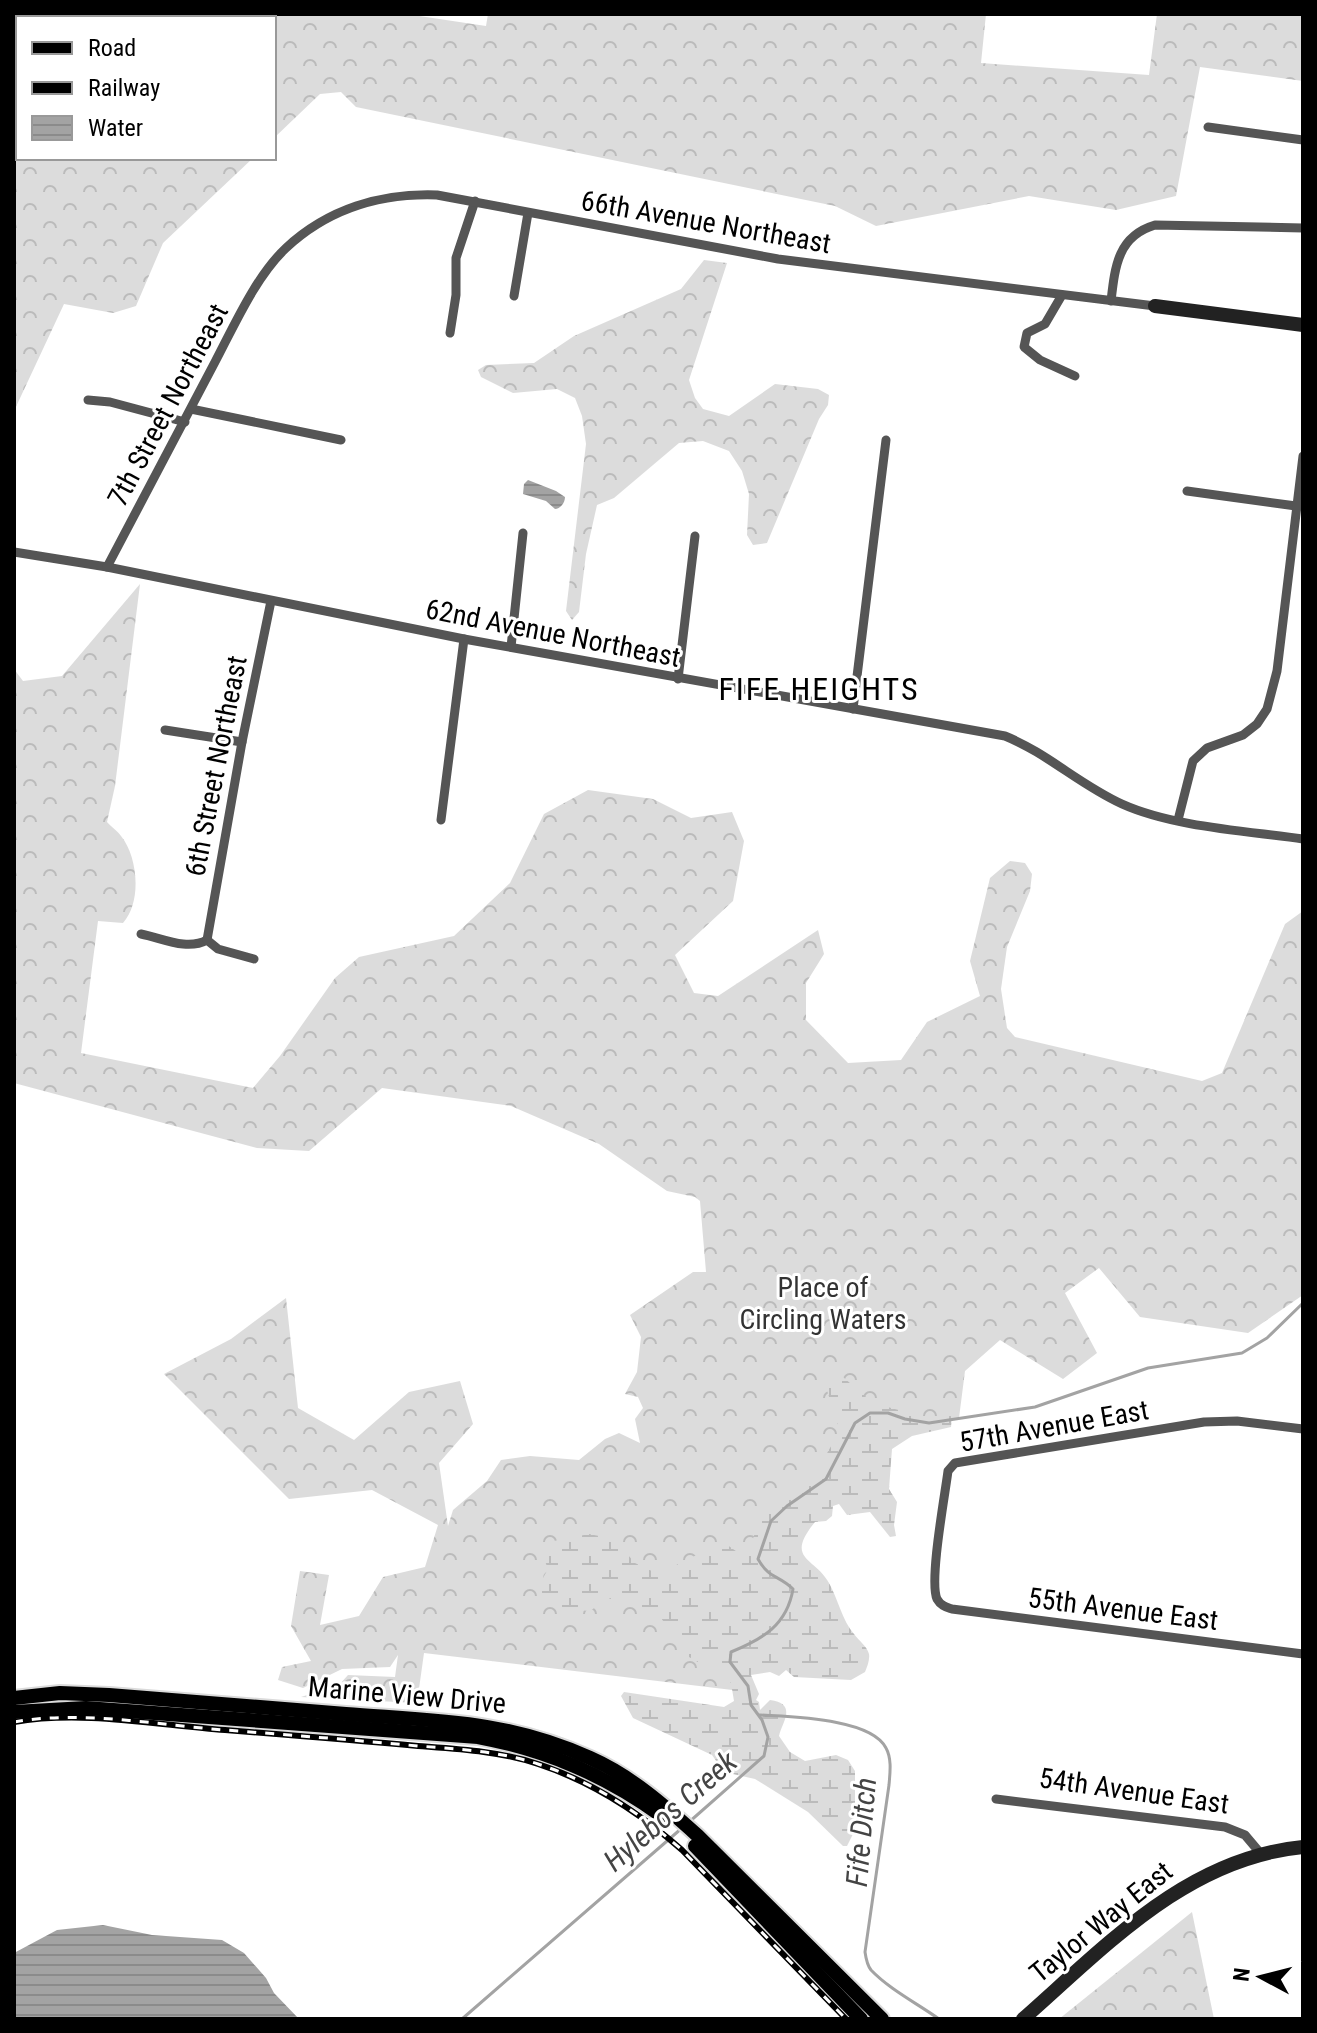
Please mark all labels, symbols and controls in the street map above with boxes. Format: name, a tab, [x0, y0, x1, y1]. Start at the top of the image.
legend	[16, 16, 276, 160]
text: Road	[88, 34, 136, 62]
text: Railway	[88, 74, 160, 102]
text: Water	[88, 114, 143, 142]
street label: 66th Avenue Northeast	[579, 184, 833, 260]
street label: 7th Street Northeast	[101, 298, 235, 512]
street label: 62nd Avenue Northeast	[423, 592, 683, 674]
street label: 6th Street Northeast	[178, 653, 254, 879]
district label: FIFE HEIGHTS	[718, 670, 920, 708]
park label: Place of Circling Waters	[739, 1271, 907, 1336]
street label: 57th Avenue East	[957, 1393, 1151, 1459]
street label: 55th Avenue East	[1026, 1581, 1220, 1637]
street label: Marine View Drive	[307, 1670, 507, 1720]
water label: Hylebos Creek	[596, 1743, 744, 1878]
street label: 54th Avenue East	[1037, 1761, 1231, 1821]
water label: Fife Ditch	[839, 1776, 883, 1888]
street label: Taylor Way East	[1023, 1854, 1179, 1990]
north arrow	[1221, 1937, 1301, 2017]
text: N	[1228, 1966, 1255, 1983]

